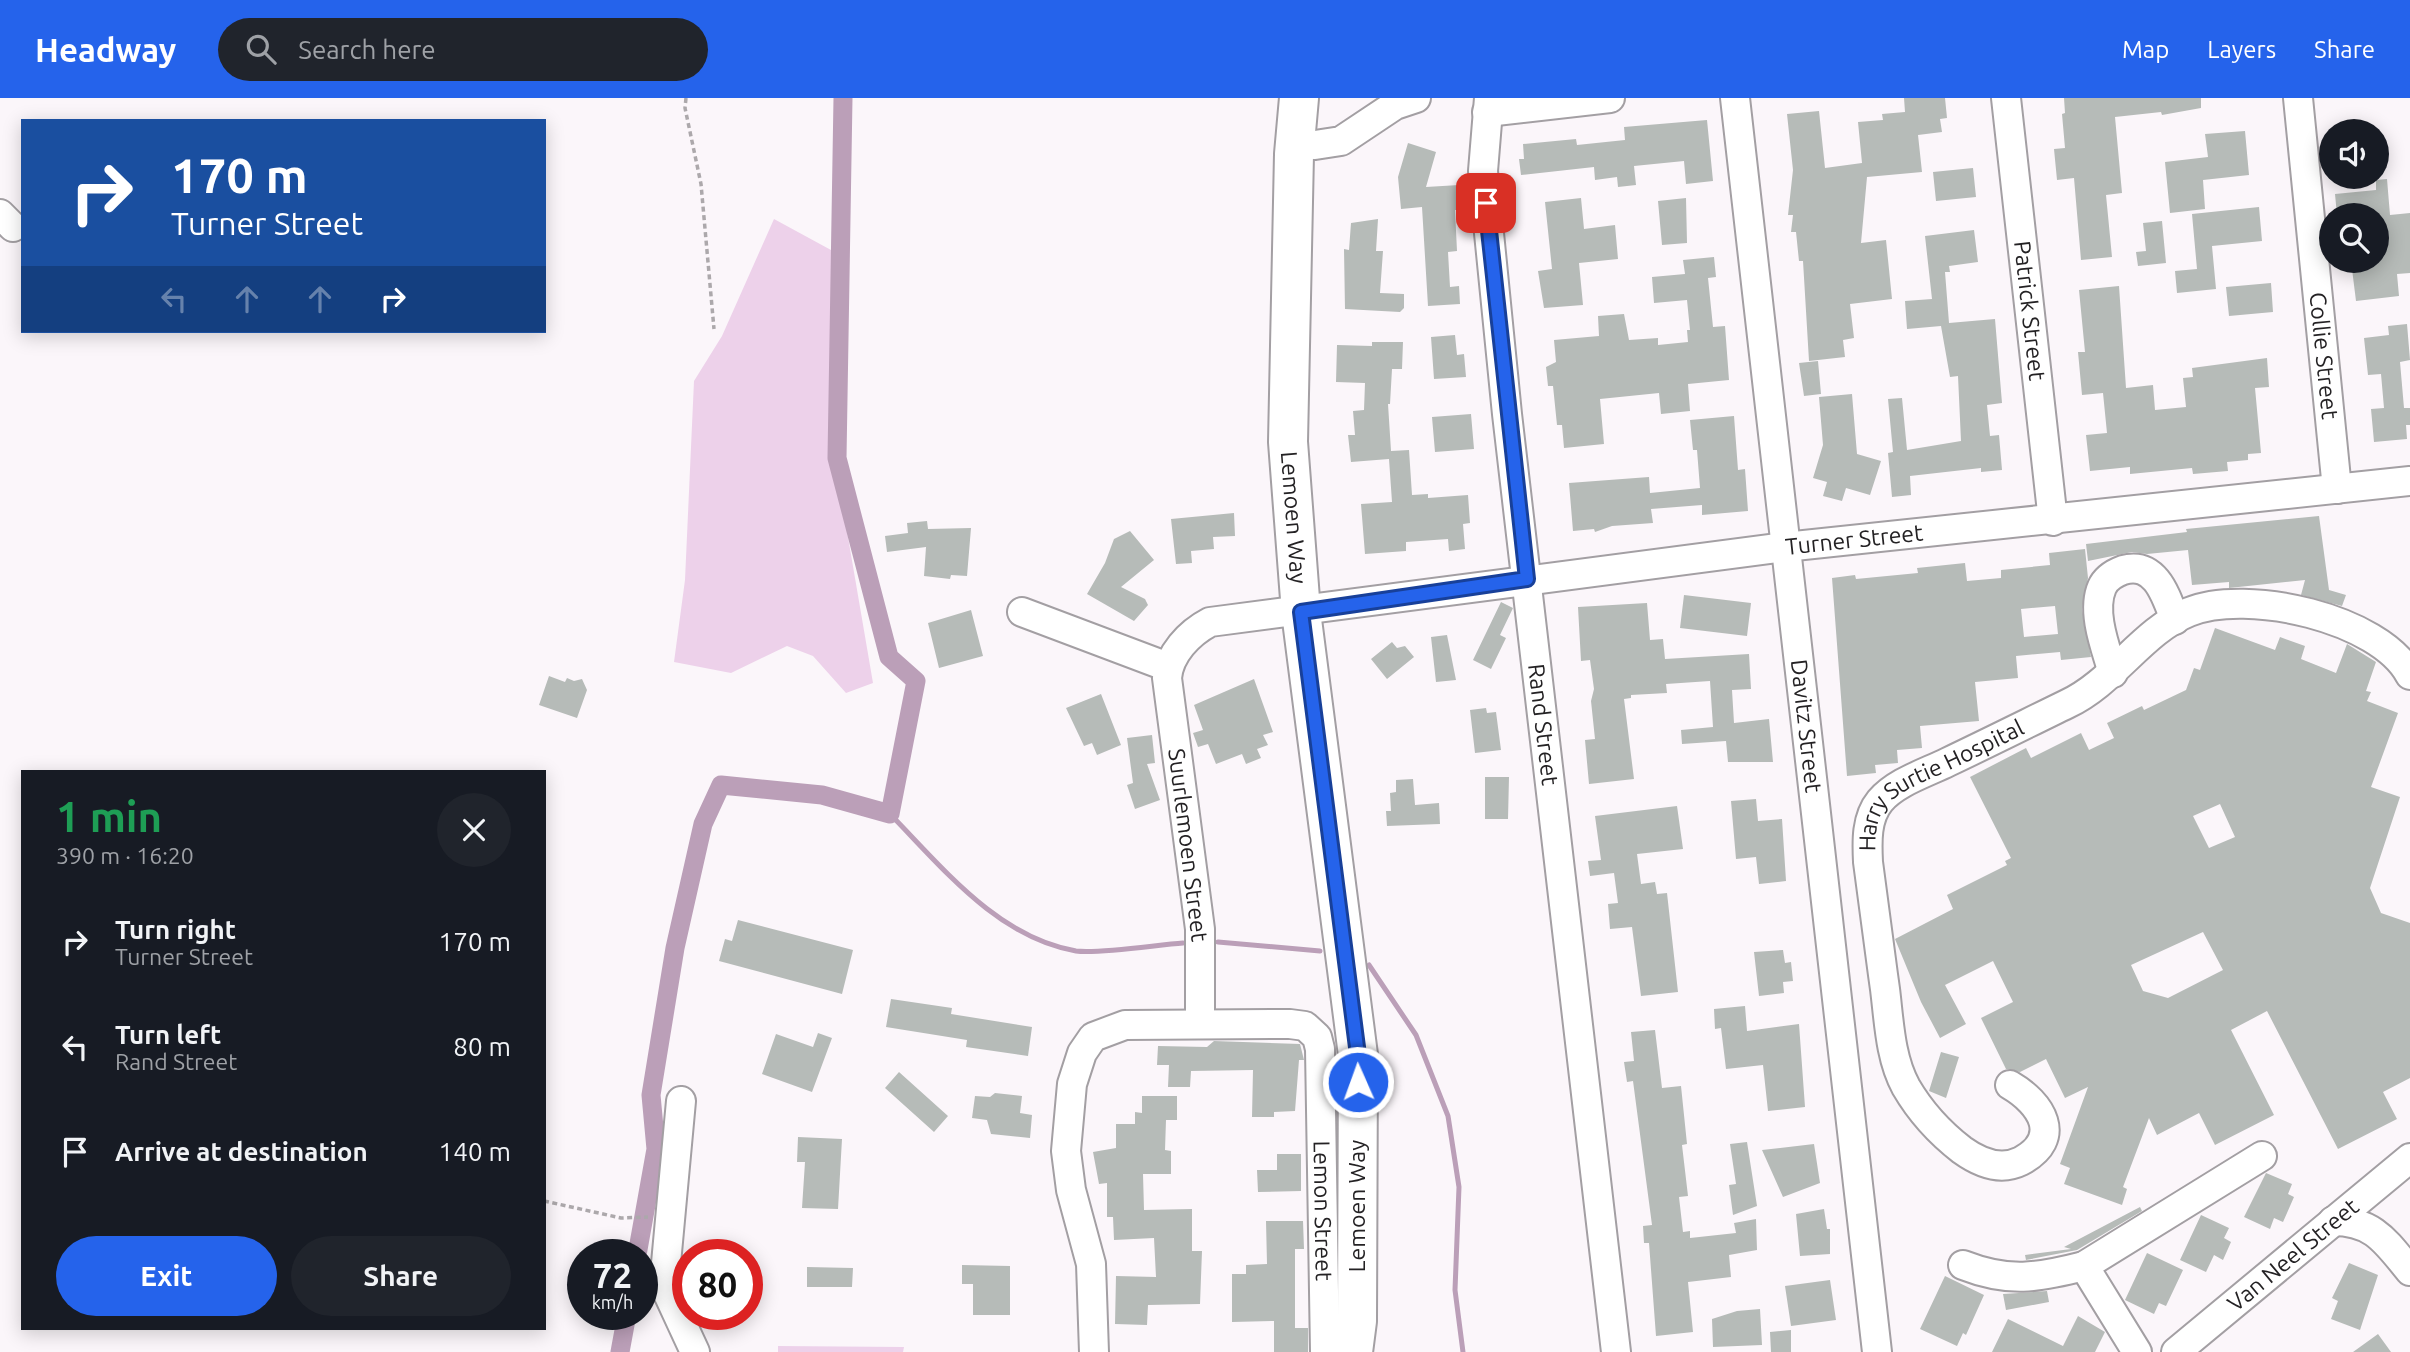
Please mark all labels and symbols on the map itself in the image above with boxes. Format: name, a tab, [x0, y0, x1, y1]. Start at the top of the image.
pin	[1456, 173, 1516, 233]
street label: Patrick Street	[2010, 239, 2050, 382]
street label: Collie Street	[2305, 291, 2343, 420]
street label: Lemoen Way	[1277, 450, 1312, 585]
street label: Turner Street	[1784, 520, 1924, 559]
street label: Davitz Street	[1787, 658, 1827, 794]
street label: Rand Street	[1524, 662, 1563, 787]
street label: Harry Surtie Hospital	[1854, 714, 2027, 851]
street label: Suurlemoen Street	[1164, 747, 1213, 943]
position arrow	[1321, 1045, 1395, 1119]
street label: Lemon Street	[1310, 1140, 1337, 1281]
street label: Lemoen Way	[1344, 1140, 1369, 1272]
street label: Van Neel Street	[2222, 1193, 2363, 1316]
speed limit sign: 80	[672, 1239, 763, 1330]

